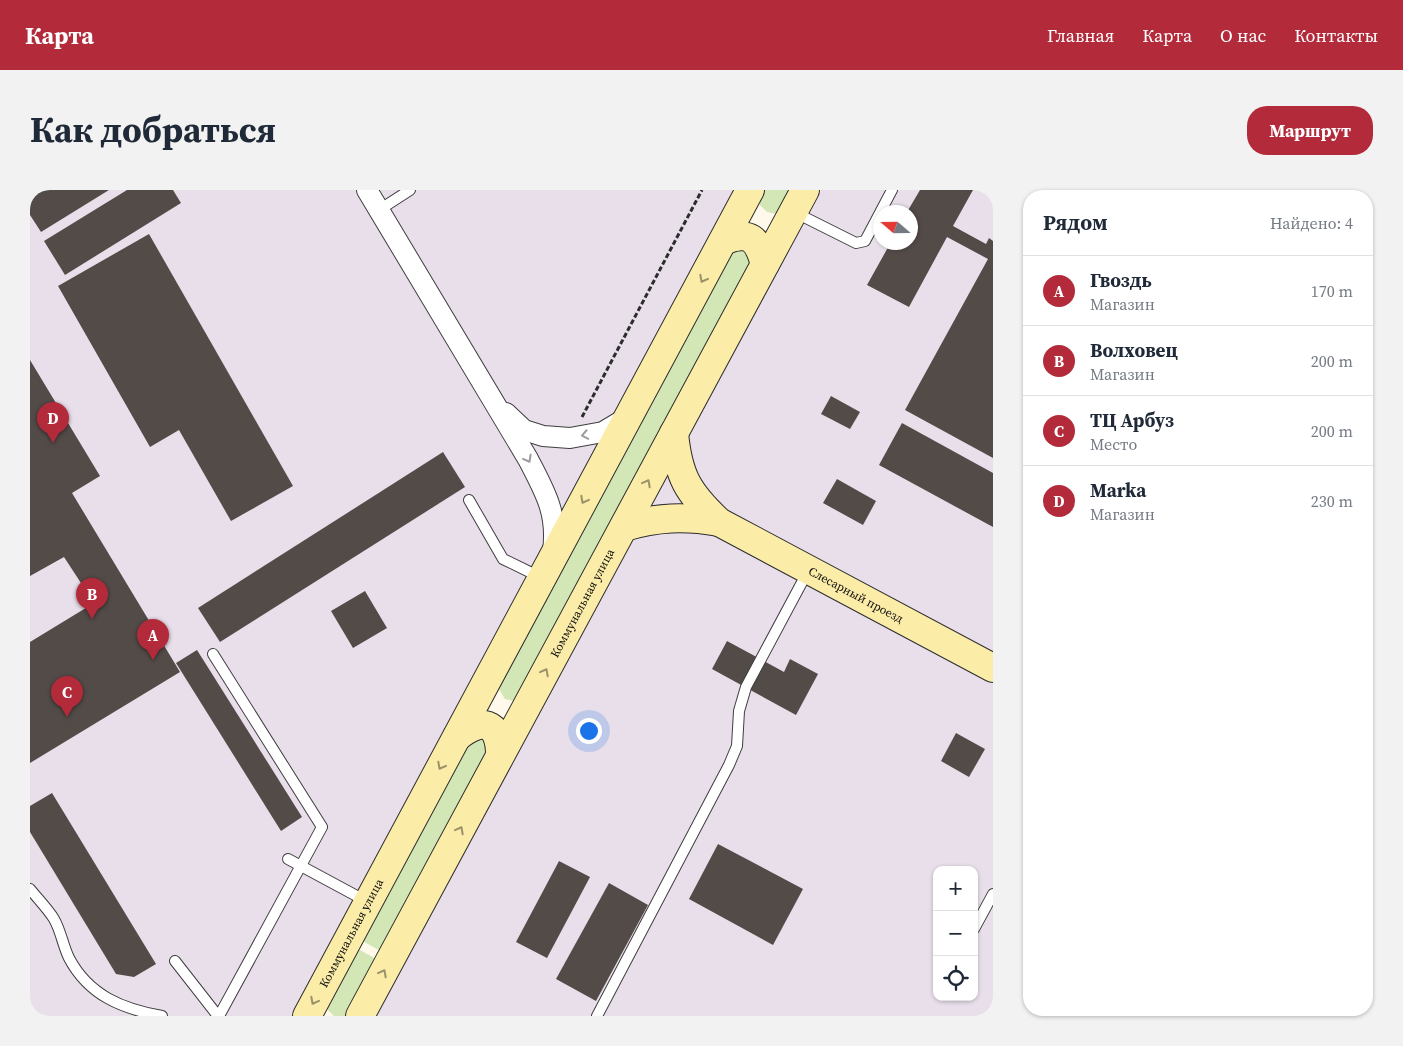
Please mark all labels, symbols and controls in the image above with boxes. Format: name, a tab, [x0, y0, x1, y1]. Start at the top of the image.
text: Карта	[25, 19, 94, 52]
text: Главная	[1047, 23, 1114, 48]
text: Карта	[1142, 23, 1192, 48]
text: О нас	[1220, 23, 1266, 48]
text: Контакты	[1294, 23, 1378, 48]
text: Как добраться	[30, 106, 276, 154]
button: Маршрут	[1247, 106, 1373, 155]
north arrow	[873, 205, 918, 250]
text: Рядом	[1043, 208, 1108, 237]
text: Найдено: 4	[1270, 212, 1353, 234]
text: Гвоздь	[1090, 267, 1152, 293]
one-way arrow	[699, 274, 709, 283]
text: A	[1054, 280, 1064, 302]
text: 170 m	[1311, 280, 1353, 302]
text: Магазин	[1090, 293, 1155, 315]
text: Волховец	[1090, 337, 1178, 363]
text: B	[1054, 350, 1064, 372]
text: 200 m	[1311, 350, 1353, 372]
text: Магазин	[1090, 363, 1155, 385]
pin: D	[37, 402, 69, 443]
text: ТЦ Арбуз	[1090, 407, 1174, 433]
text: C	[1054, 420, 1064, 442]
text: 200 m	[1311, 420, 1353, 442]
one-way arrow	[581, 430, 590, 440]
text: Место	[1090, 433, 1137, 455]
one-way arrow	[521, 453, 531, 462]
text: Marka	[1090, 477, 1146, 503]
one-way arrow	[641, 479, 651, 488]
text: D	[1053, 490, 1065, 512]
text: 230 m	[1311, 490, 1353, 512]
one-way arrow	[581, 494, 591, 503]
text: Магазин	[1090, 503, 1155, 525]
street label: Коммунальная улица	[547, 545, 619, 660]
street label: Слесарный проезд	[806, 563, 906, 627]
pin: B	[76, 578, 108, 619]
pin: A	[137, 619, 169, 660]
one-way arrow	[539, 668, 549, 677]
pin: C	[51, 676, 83, 717]
your location	[576, 718, 602, 744]
one-way arrow	[437, 761, 447, 770]
one-way arrow	[454, 826, 464, 835]
map controls	[933, 866, 978, 1001]
button: +	[933, 866, 978, 911]
street label: Коммунальная улица	[316, 875, 388, 990]
button: −	[933, 911, 978, 956]
button: locate	[933, 956, 978, 1001]
one-way arrow	[376, 969, 386, 978]
one-way arrow	[311, 996, 321, 1005]

